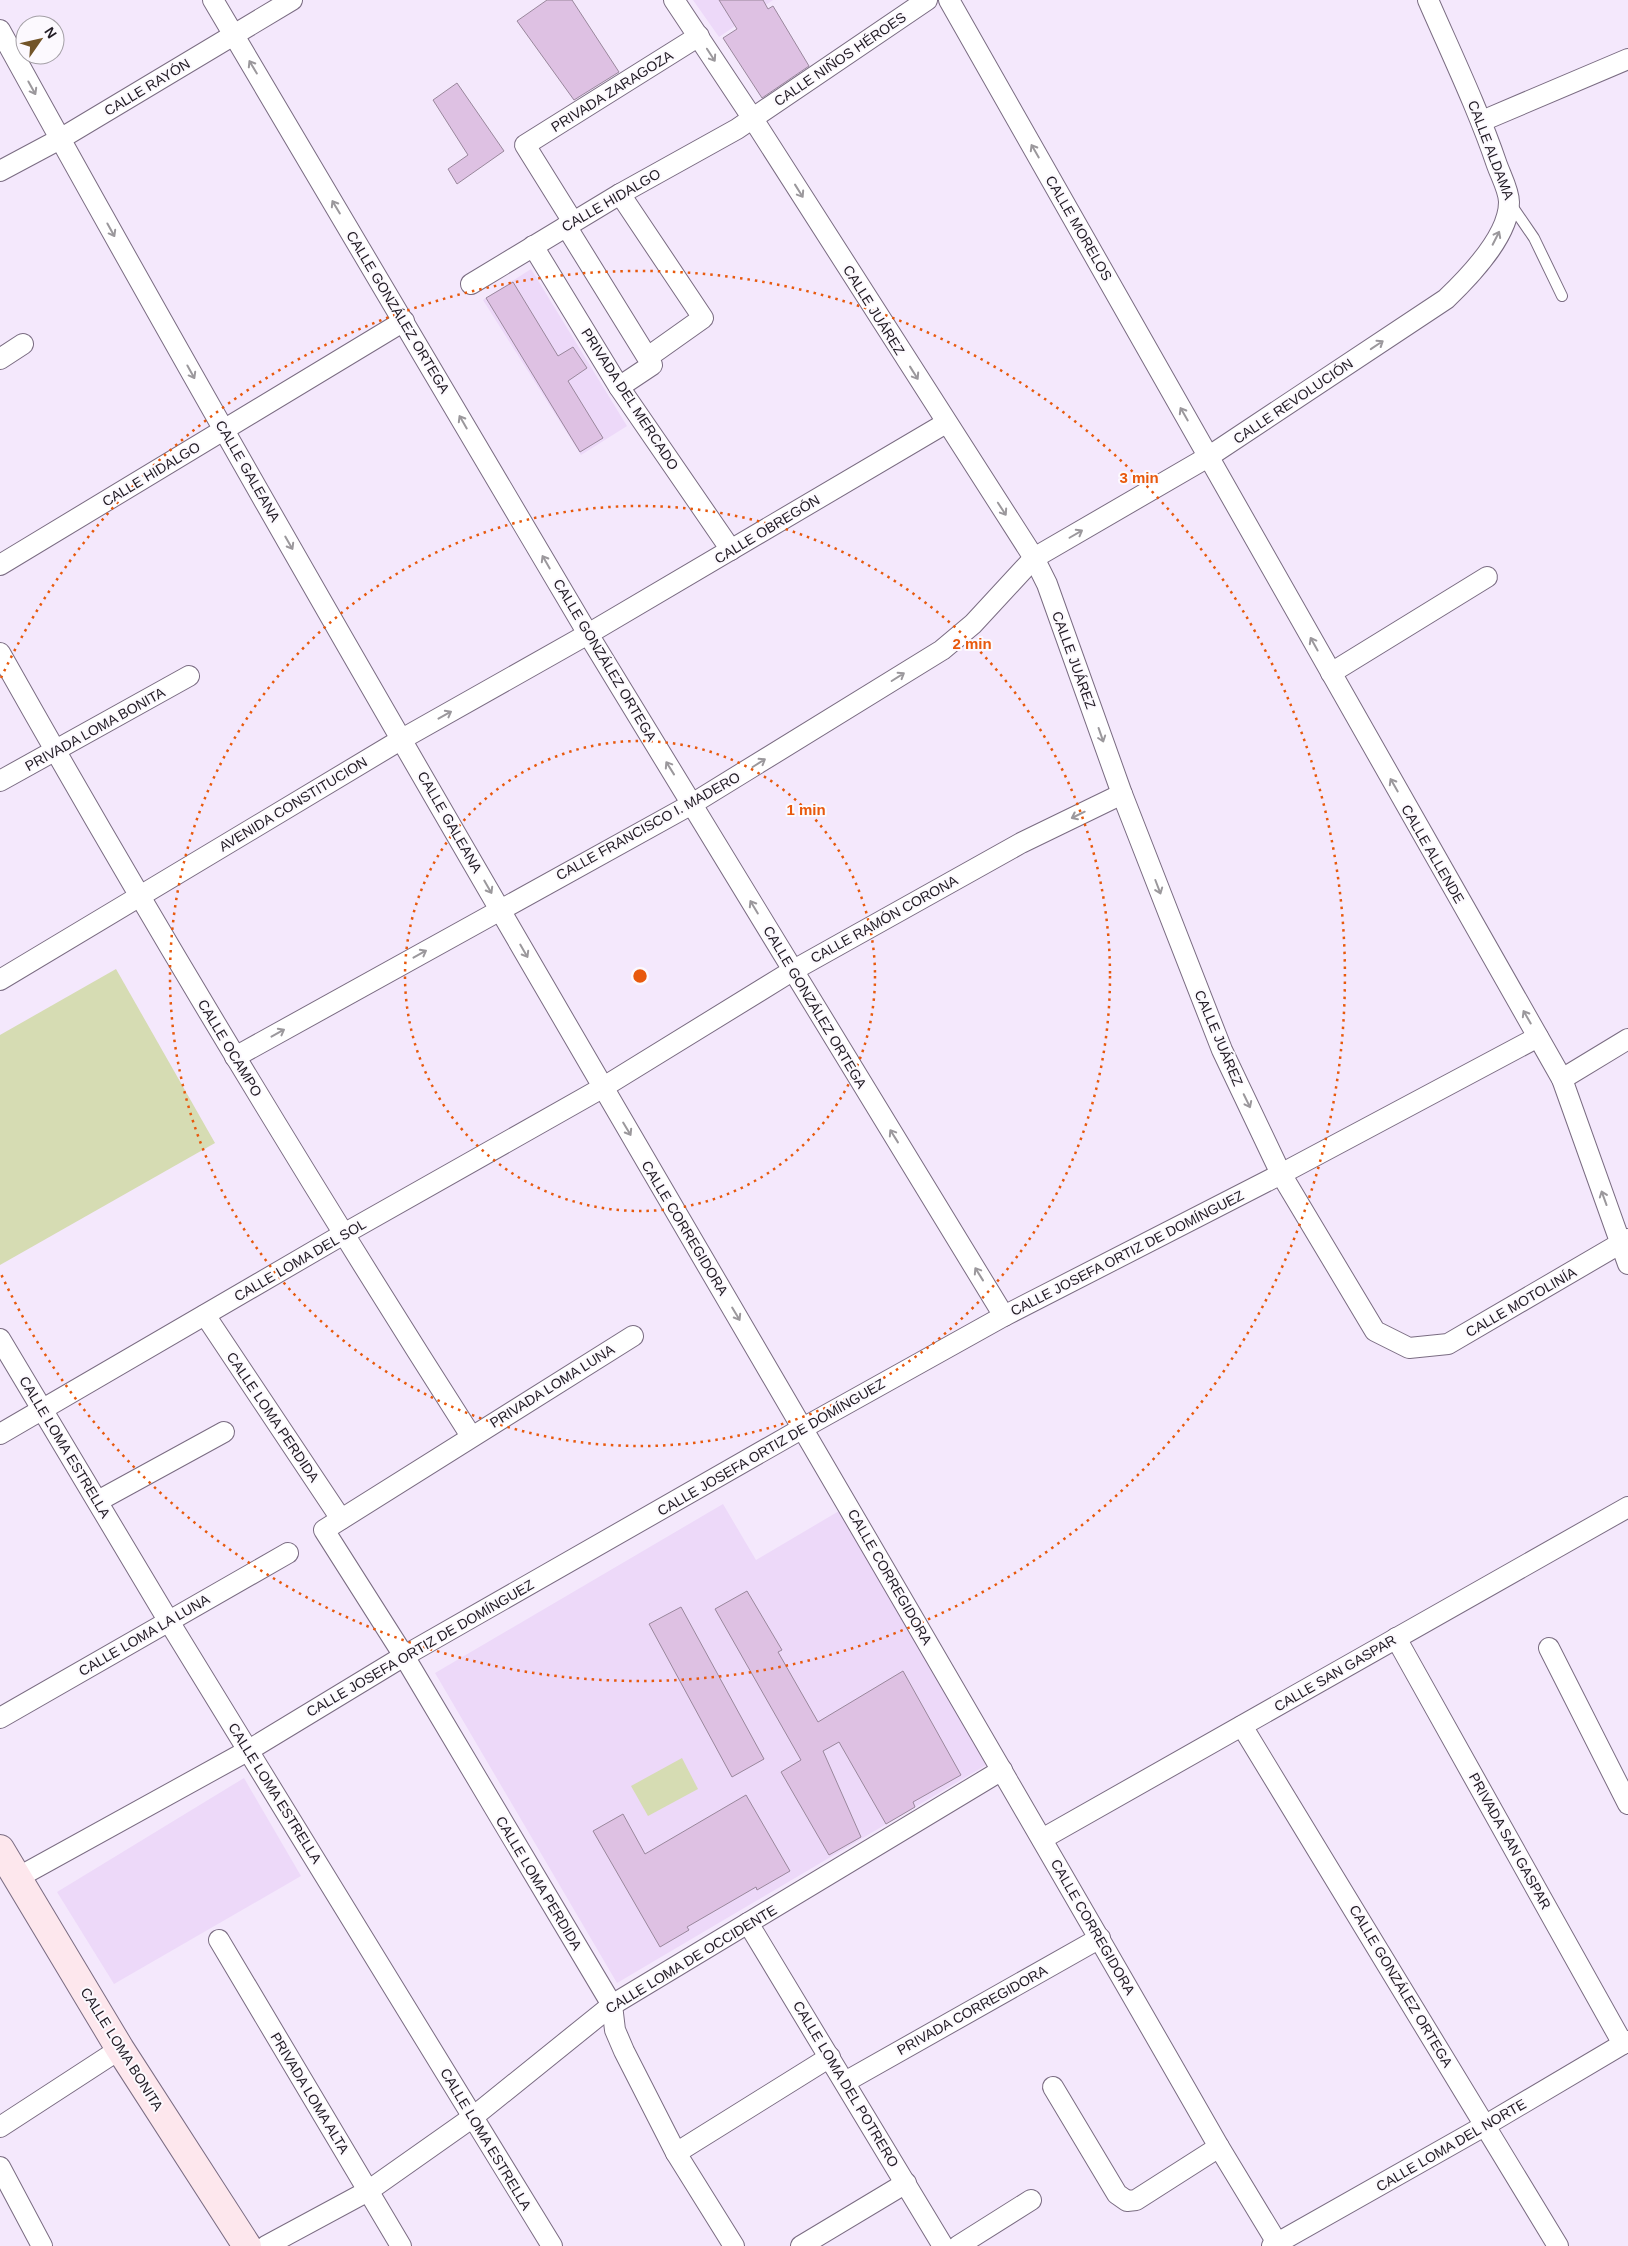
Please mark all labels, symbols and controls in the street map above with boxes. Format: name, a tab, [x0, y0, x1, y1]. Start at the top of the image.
street label: CALLE NIÑOS HÉROES	[771, 9, 909, 109]
north arrow	[15, 15, 65, 65]
text: N	[41, 24, 60, 41]
street label: PRIVADA ZARAGOZA	[548, 47, 676, 135]
one-way arrow	[706, 47, 716, 61]
street label: CALLE RAYÓN	[101, 55, 193, 119]
one-way arrow	[247, 61, 257, 75]
one-way arrow	[27, 81, 37, 96]
street label: CALLE ALDAMA	[1465, 98, 1518, 203]
one-way arrow	[1029, 145, 1039, 159]
street label: CALLE HIDALGO	[559, 165, 663, 235]
street label: CALLE MORELOS	[1043, 173, 1115, 283]
one-way arrow	[794, 184, 804, 198]
one-way arrow	[330, 200, 340, 214]
one-way arrow	[107, 223, 117, 237]
street label: CALLE GONZÁLEZ ORTEGA	[343, 228, 453, 397]
one-way arrow	[1492, 231, 1501, 246]
street label: CALLE JUÁREZ	[840, 262, 908, 358]
street label: PRIVADA DEL MERCADO	[578, 325, 682, 473]
one-way arrow	[1369, 340, 1383, 350]
street label: CALLE REVOLUCIÓN	[1230, 355, 1356, 447]
one-way arrow	[186, 364, 196, 379]
one-way arrow	[910, 365, 920, 379]
one-way arrow	[1179, 408, 1189, 422]
one-way arrow	[458, 415, 468, 429]
street label: CALLE GALEANA	[212, 417, 284, 525]
street label: CALLE HIDALGO	[99, 438, 203, 510]
text: 3 min	[1119, 469, 1159, 486]
street label: CALLE OBREGÓN	[712, 491, 822, 567]
one-way arrow	[998, 502, 1008, 516]
one-way arrow	[1069, 528, 1083, 538]
one-way arrow	[285, 536, 295, 550]
one-way arrow	[540, 556, 550, 570]
street label: CALLE GONZÁLEZ ORTEGA	[550, 576, 660, 745]
street label: CALLE JUÁREZ	[1049, 609, 1099, 711]
text: 2 min	[952, 635, 992, 652]
one-way arrow	[1309, 636, 1319, 651]
one-way arrow	[890, 672, 904, 682]
street label: PRIVADA LOMA BONITA	[22, 684, 168, 774]
one-way arrow	[437, 710, 452, 720]
one-way arrow	[1097, 726, 1106, 742]
street label: AVENIDA CONSTITUCION	[216, 753, 370, 855]
one-way arrow	[752, 757, 766, 767]
one-way arrow	[665, 762, 675, 776]
street label: CALLE GALEANA	[414, 768, 486, 876]
street label: CALLE FRANCISCO I. MADERO	[553, 769, 743, 883]
one-way arrow	[1389, 778, 1399, 792]
text: 1 min	[786, 801, 826, 818]
street label: CALLE ALLENDE	[1398, 802, 1468, 906]
one-way arrow	[1071, 811, 1086, 821]
street label: CALLE RAMÓN CORONA	[808, 872, 961, 966]
one-way arrow	[1154, 879, 1163, 894]
one-way arrow	[483, 880, 493, 894]
one-way arrow	[749, 901, 759, 915]
street label: CALLE GONZÁLEZ ORTEGA	[760, 923, 870, 1092]
one-way arrow	[520, 944, 530, 958]
one-way arrow	[412, 948, 426, 958]
centre of rings	[631, 967, 649, 985]
street label: CALLE JUÁREZ	[1192, 988, 1247, 1089]
street label: CALLE OCAMPO	[195, 997, 265, 1100]
one-way arrow	[1521, 1011, 1531, 1025]
one-way arrow	[270, 1028, 285, 1038]
one-way arrow	[1242, 1094, 1252, 1109]
one-way arrow	[622, 1122, 632, 1136]
one-way arrow	[888, 1129, 898, 1143]
street label: CALLE CORREGIDORA	[638, 1158, 732, 1299]
street label: CALLE JOSEFA ORTIZ DE DOMÍNGUEZ	[1008, 1187, 1247, 1319]
one-way arrow	[1599, 1191, 1608, 1207]
street label: CALLE LOMA DEL SOL	[231, 1216, 369, 1304]
street label: CALLE MOTOLINÍA	[1463, 1263, 1580, 1340]
one-way arrow	[974, 1268, 984, 1282]
one-way arrow	[732, 1307, 742, 1321]
street label: PRIVADA LOMA LUNA	[487, 1341, 618, 1431]
street label: CALLE LOMA PERDIDA	[224, 1349, 323, 1486]
street label: CALLE LOMA ESTRELLA	[16, 1373, 114, 1521]
street label: CALLE JOSEFA ORTIZ DE DOMÍNGUEZ	[655, 1375, 888, 1519]
street label: CALLE CORREGIDORA	[845, 1506, 936, 1648]
street label: CALLE JOSEFA ORTIZ DE DOMÍNGUEZ	[304, 1576, 537, 1720]
street label: CALLE LOMA LA LUNA	[76, 1591, 213, 1679]
street label: CALLE SAN GASPAR	[1271, 1632, 1399, 1714]
street label: CALLE LOMA ESTRELLA	[225, 1720, 325, 1867]
street label: PRIVADA SAN GASPAR	[1466, 1770, 1554, 1912]
street label: CALLE LOMA PERDIDA	[493, 1813, 586, 1953]
street label: CALLE CORREGIDORA	[1048, 1856, 1139, 1998]
street label: CALLE LOMA DE OCCIDENTE	[603, 1901, 779, 2017]
street label: CALLE GONZÁLEZ ORTEGA	[1346, 1902, 1456, 2071]
street label: PRIVADA CORREGIDORA	[894, 1962, 1051, 2058]
street label: CALLE LOMA BONITA	[78, 1984, 167, 2114]
street label: CALLE LOMA DEL POTRERO	[790, 1998, 902, 2170]
street label: PRIVADA LOMA ALTA	[267, 2030, 353, 2157]
street label: CALLE LOMA ESTRELLA	[437, 2065, 535, 2213]
street label: CALLE LOMA DEL NORTE	[1373, 2095, 1529, 2195]

